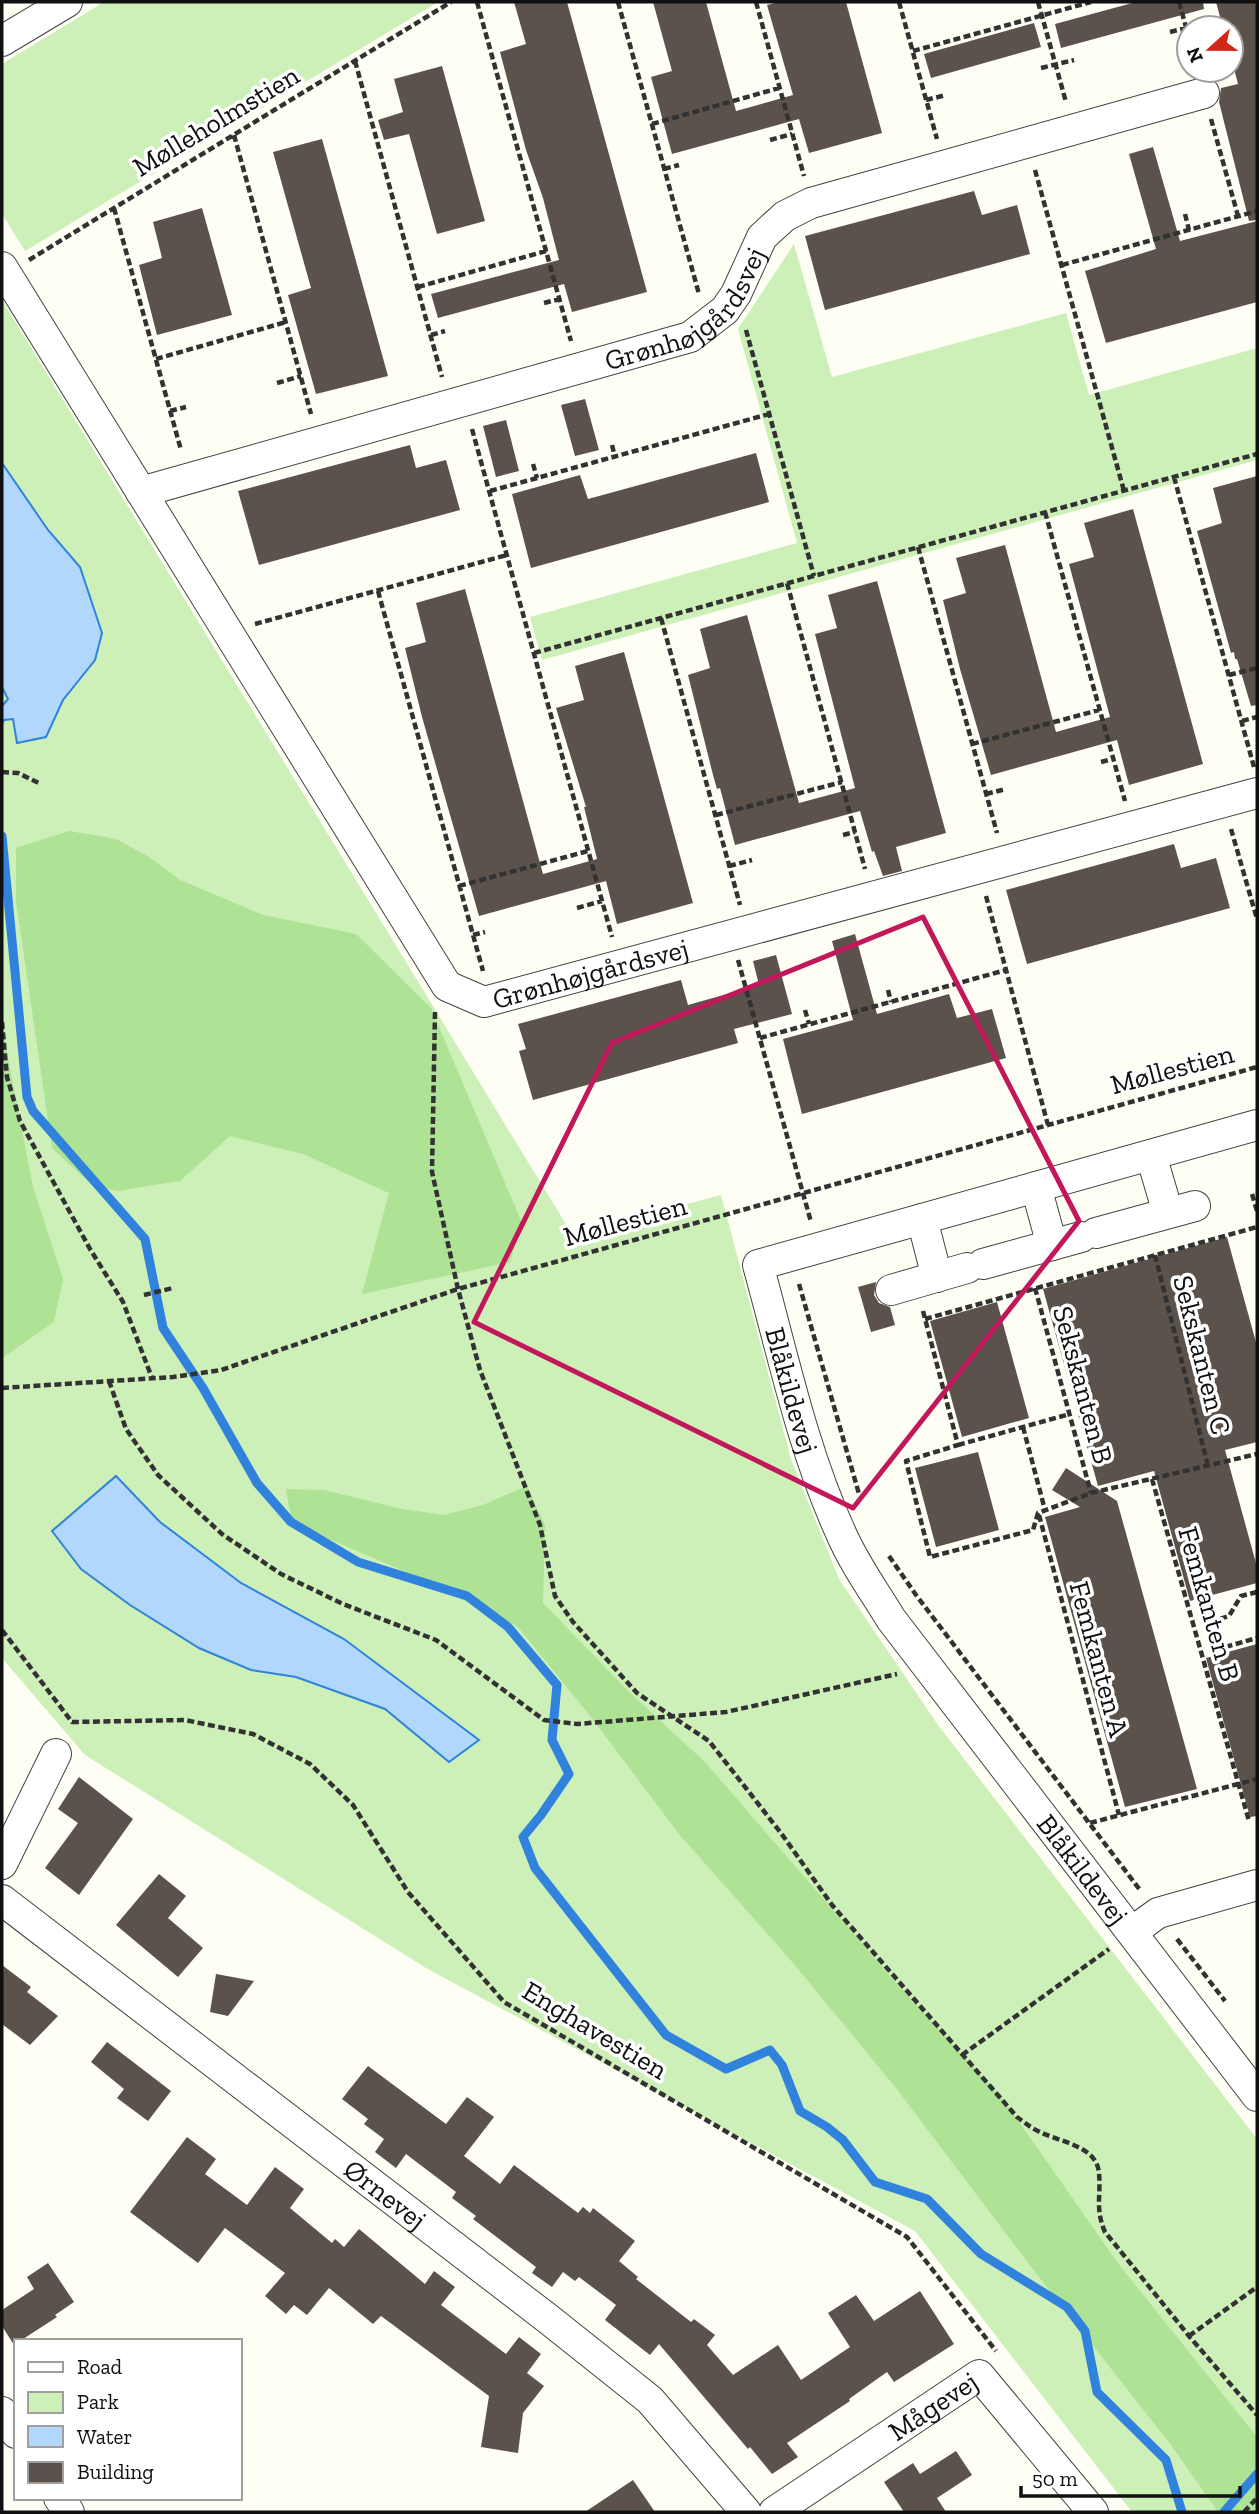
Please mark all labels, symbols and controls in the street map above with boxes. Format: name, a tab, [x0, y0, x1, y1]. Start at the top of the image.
north arrow	[1175, 14, 1245, 84]
text: N	[1181, 44, 1208, 66]
street label: Mølleholmstien	[127, 58, 305, 184]
street label: Grønhøjgårdsvej	[601, 242, 772, 377]
street label: Grønhøjgårdsvej	[489, 931, 692, 1015]
street label: Møllestien	[1107, 1037, 1237, 1101]
street label: Møllestien	[560, 1189, 690, 1253]
street label: Sekskanten C	[1166, 1272, 1238, 1438]
street label: Sekskanten B	[1046, 1303, 1120, 1467]
street label: Blåkildevej	[759, 1324, 826, 1458]
street label: Femkanten B	[1171, 1523, 1247, 1685]
street label: Femkanten A	[1062, 1578, 1136, 1741]
street label: Blåkildevej	[1030, 1808, 1135, 1931]
street label: Enghavestien	[517, 1974, 673, 2086]
street label: Ørnevej	[337, 2152, 433, 2236]
legend	[14, 2339, 242, 2500]
text: Road	[77, 2354, 123, 2379]
street label: Mågevej	[882, 2364, 984, 2447]
text: Park	[77, 2389, 119, 2414]
text: Water	[77, 2424, 132, 2449]
scale bar	[1021, 2454, 1240, 2498]
text: Building	[77, 2459, 154, 2484]
text: 50 m	[1032, 2466, 1078, 2491]

